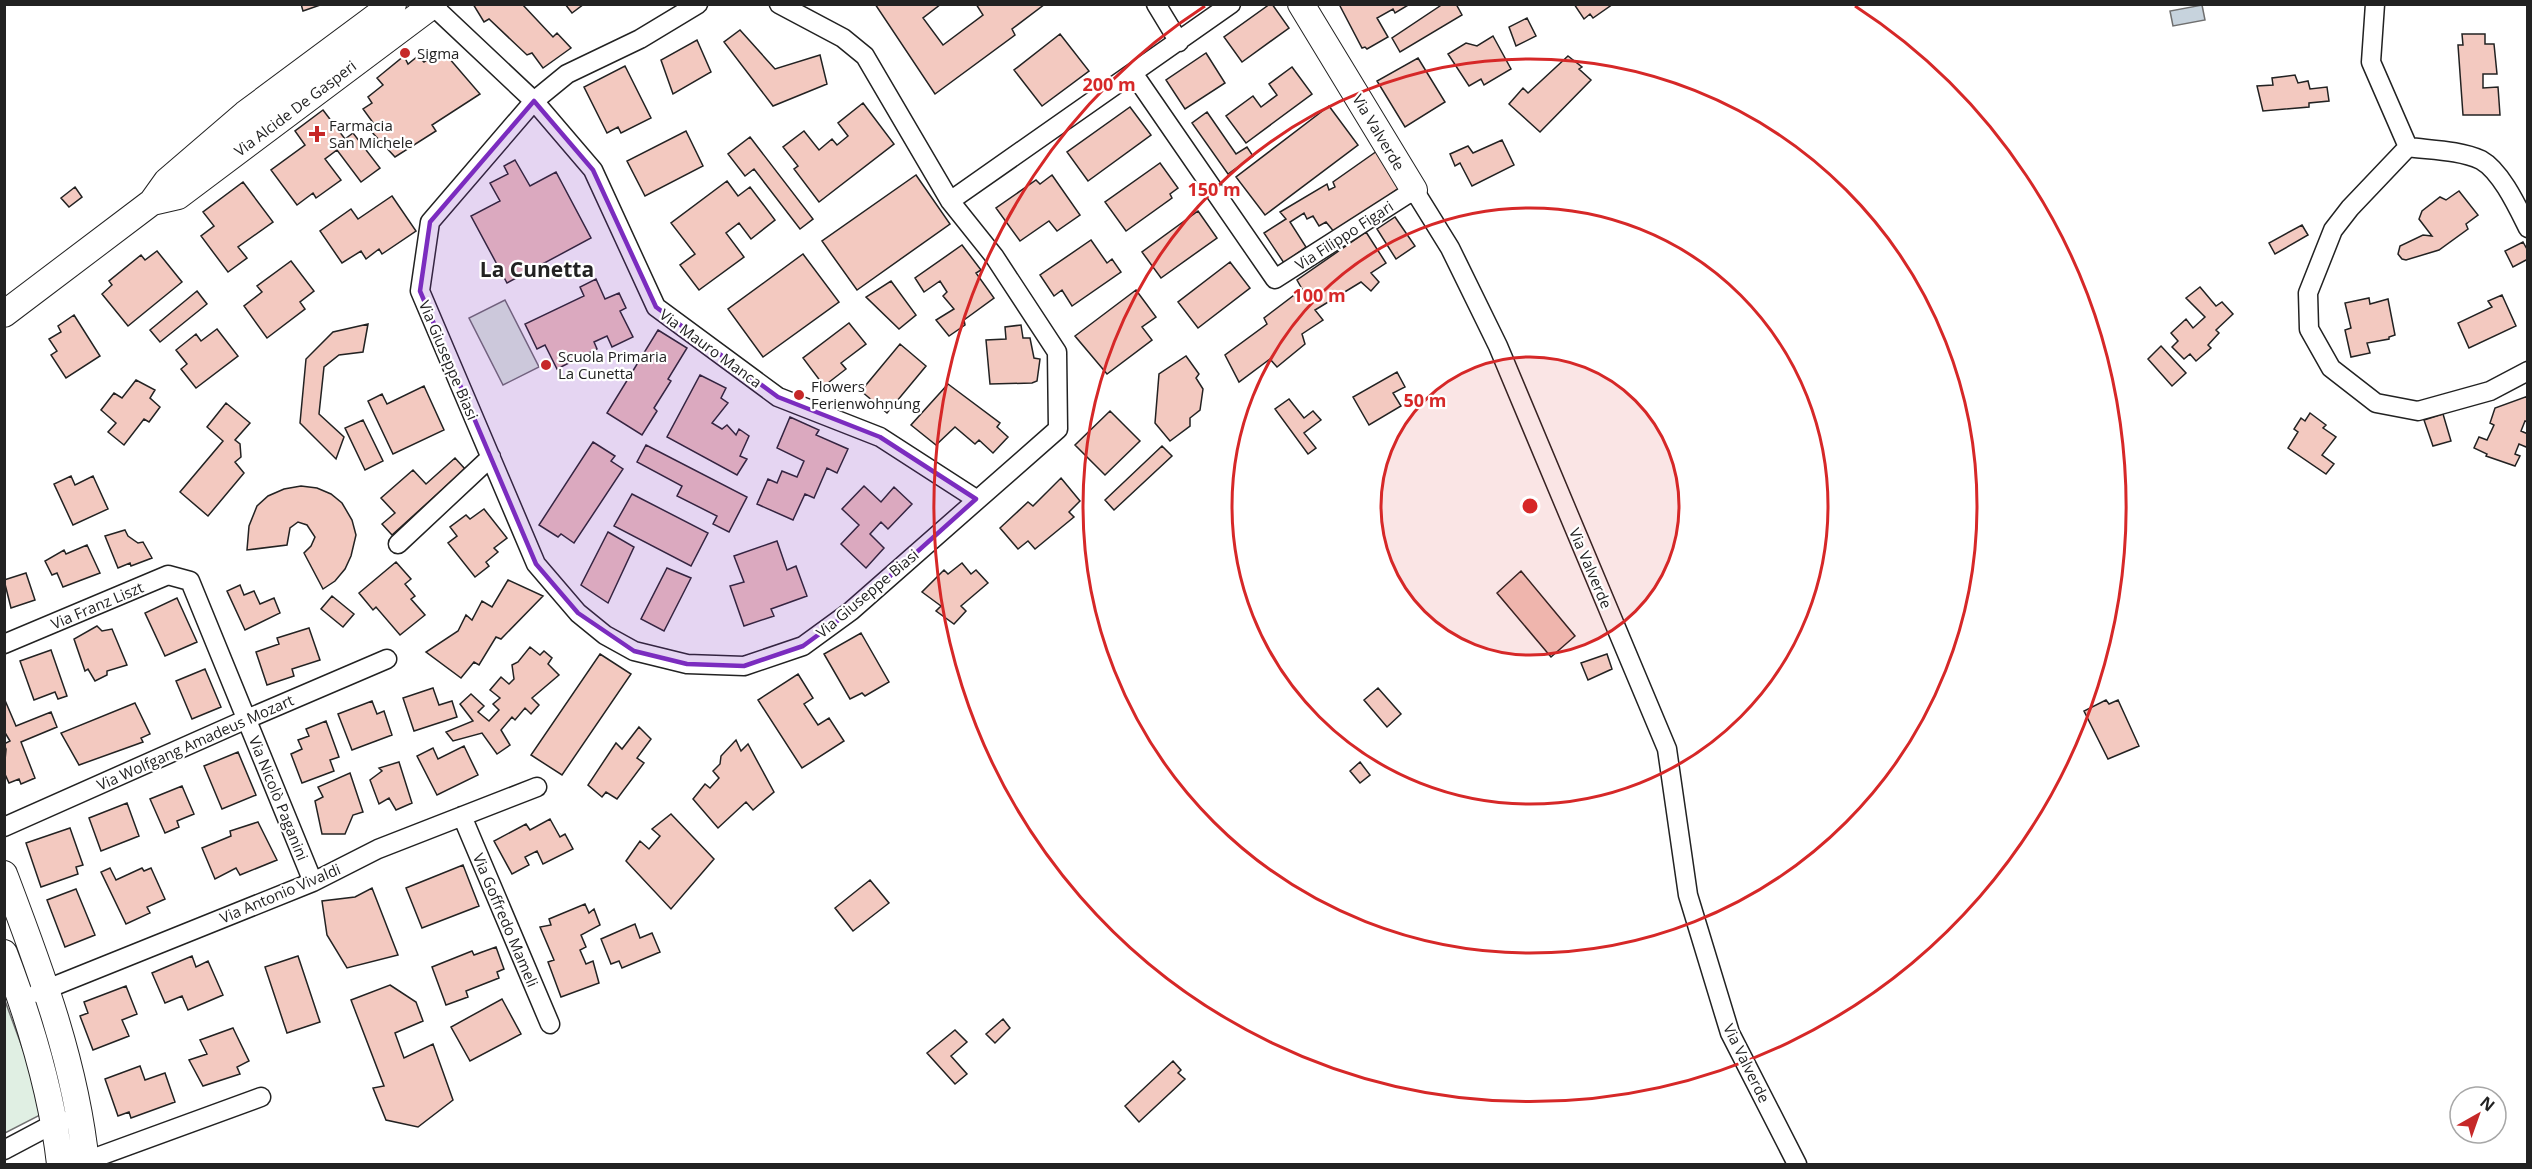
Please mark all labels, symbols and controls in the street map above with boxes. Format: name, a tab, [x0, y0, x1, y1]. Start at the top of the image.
place label: Sigma	[417, 43, 459, 63]
marker: Sigma	[398, 46, 412, 60]
street label: Via Alcide De Gasperi	[230, 56, 360, 160]
text: 200 m	[1082, 72, 1136, 96]
street label: Via Valverde	[1348, 90, 1410, 174]
place label: Farmacia San Michele	[329, 115, 413, 152]
marker: Farmacia San Michele	[310, 127, 324, 141]
text: 150 m	[1187, 177, 1241, 201]
street label: Via Filippo Figari	[1291, 196, 1397, 274]
district label: La Cunetta	[480, 255, 594, 283]
text: 100 m	[1292, 283, 1346, 307]
street label: Via Giuseppe Biasi	[415, 297, 483, 423]
street label: Via Mauro Manca	[656, 304, 766, 392]
place label: Scuola Primaria La Cunetta	[558, 346, 667, 383]
marker: Scuola Primaria La Cunetta	[539, 358, 553, 372]
place label: Flowers Ferienwohnung	[811, 376, 920, 413]
marker: Flowers Ferienwohnung	[792, 388, 806, 402]
text: 50 m	[1404, 388, 1446, 412]
centre of rings	[1520, 496, 1540, 516]
street label: Via Valverde	[1565, 525, 1617, 611]
street label: Via Giuseppe Biasi	[812, 544, 922, 642]
street label: Via Franz Liszt	[48, 577, 146, 633]
street label: Via Wolfgang Amadeus Mozart	[94, 689, 296, 795]
street label: Via Nicolò Paganini	[245, 733, 313, 863]
street label: Via Goffredo Mameli	[469, 850, 543, 990]
street label: Via Antonio Vivaldi	[217, 859, 343, 927]
street label: Via Valverde	[1719, 1020, 1775, 1106]
north arrow	[2448, 1085, 2508, 1145]
text: N	[2476, 1091, 2500, 1116]

